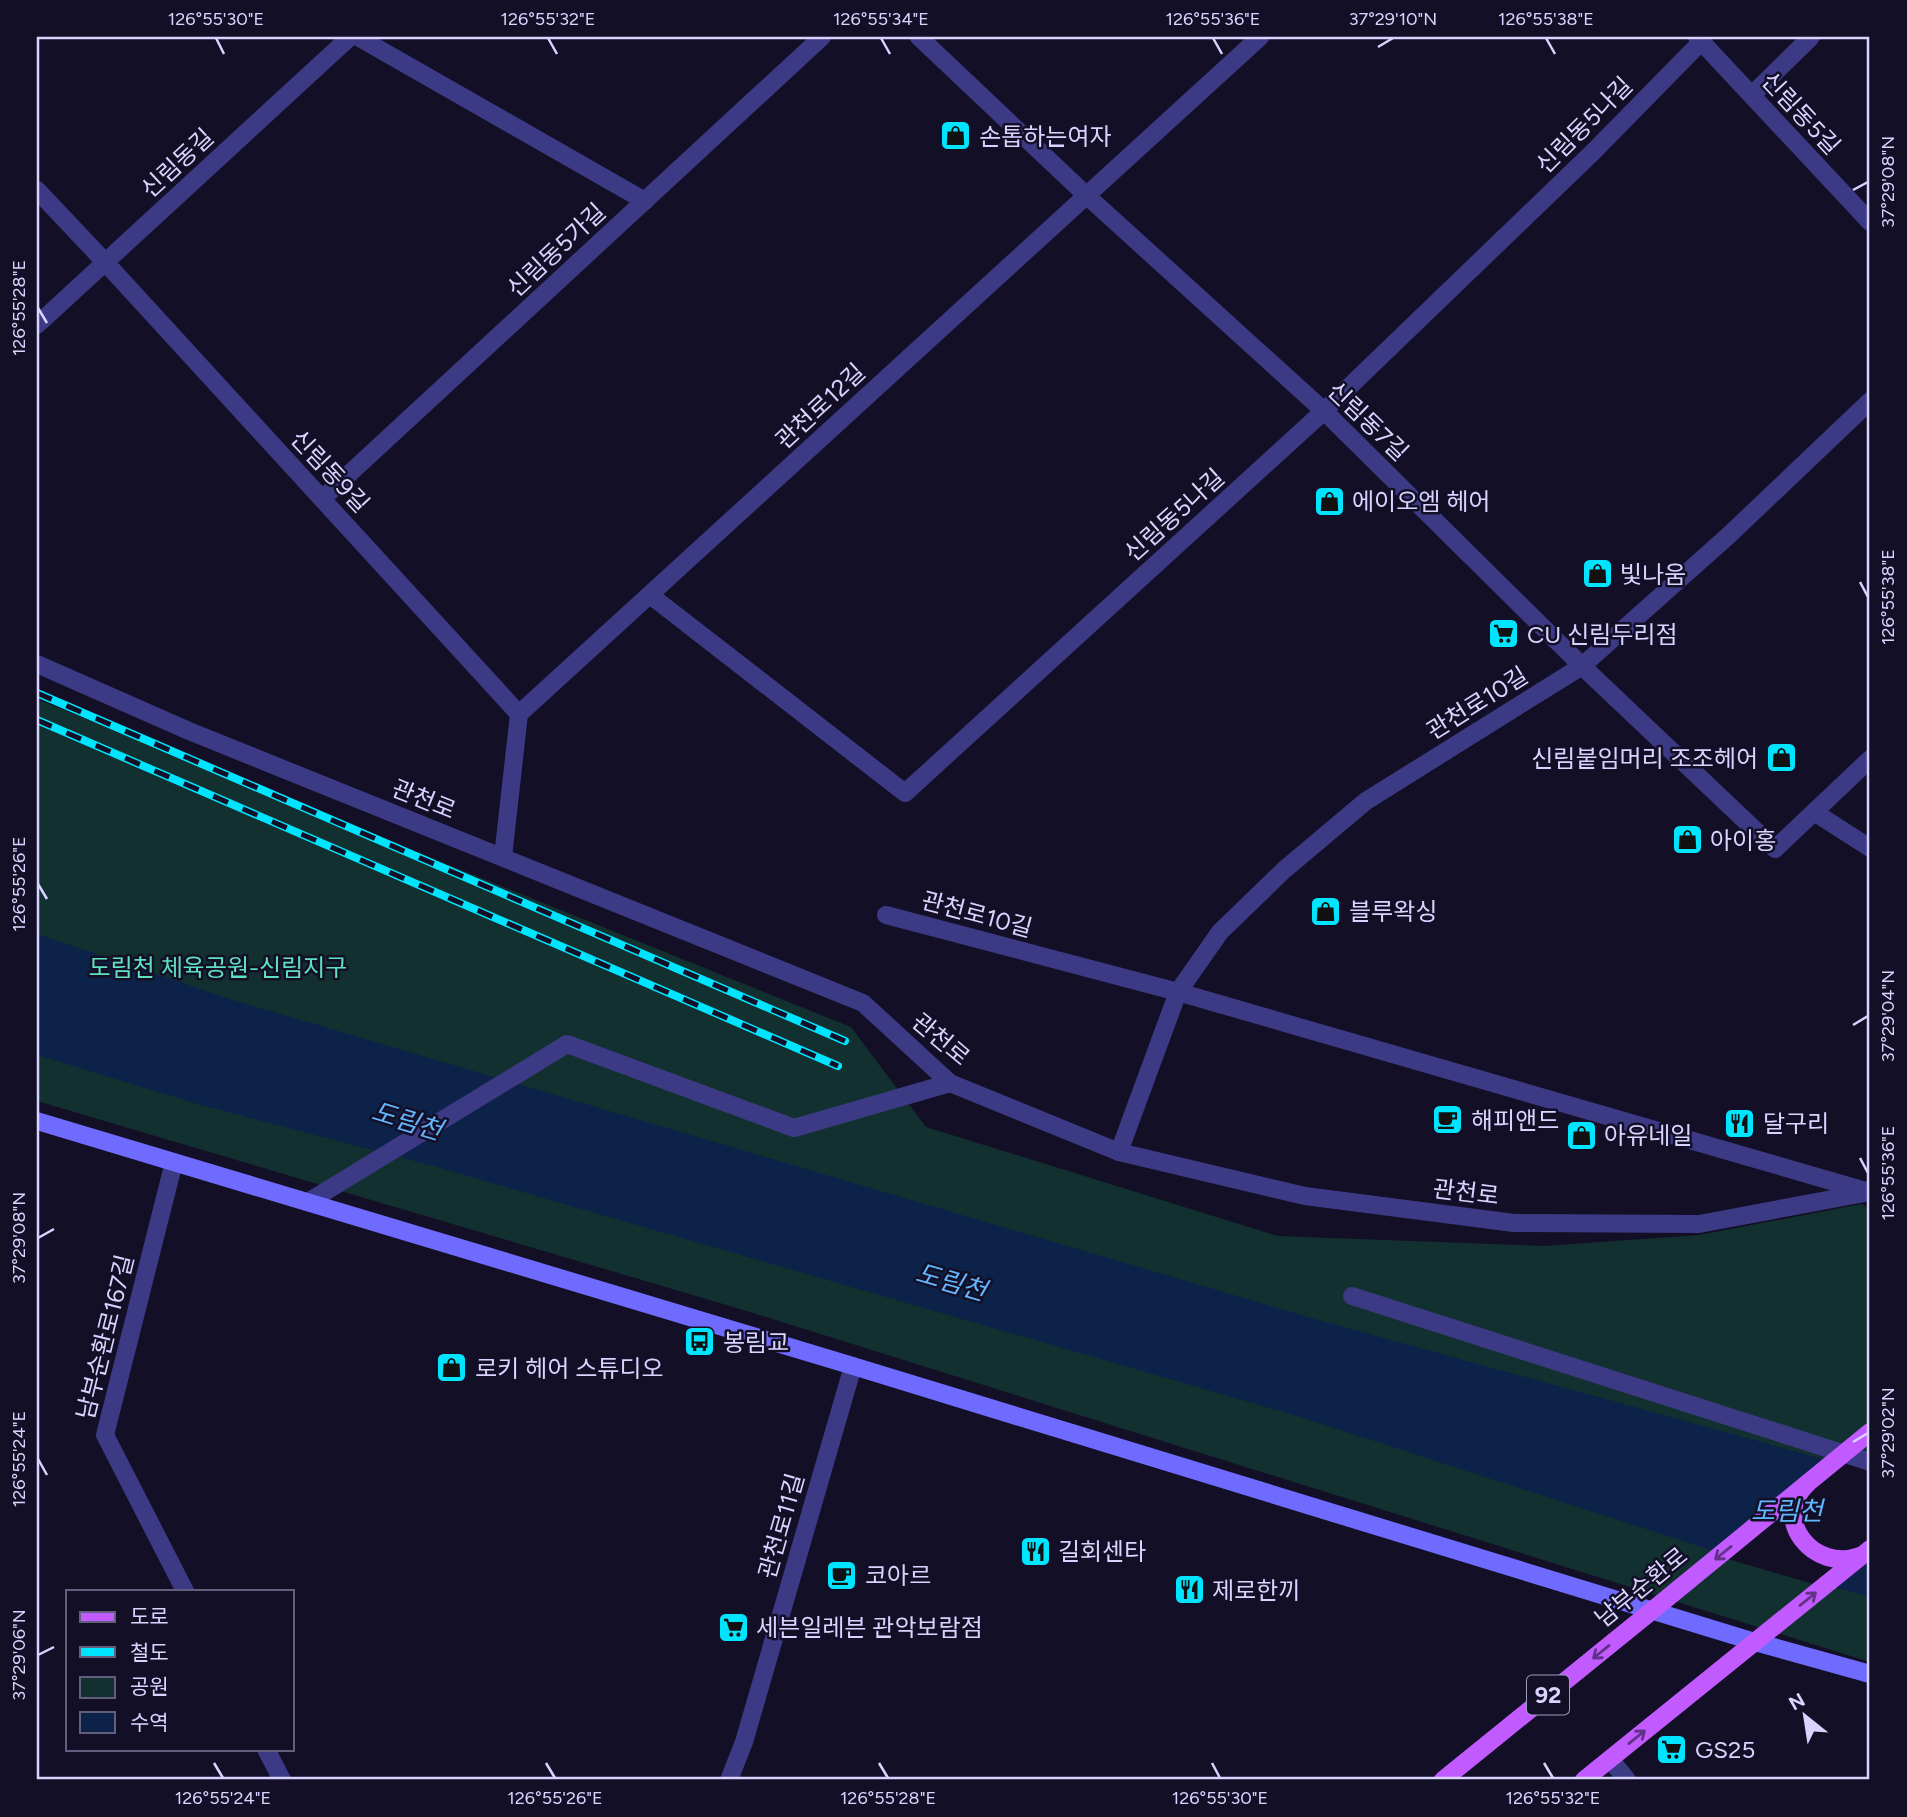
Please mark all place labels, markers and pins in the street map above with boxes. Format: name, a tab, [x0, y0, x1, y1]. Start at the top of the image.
shop icon: 손톱하는여자	[939, 119, 973, 153]
place label: 손톱하는여자	[979, 122, 1111, 151]
shop icon: 에이오엠 헤어	[1312, 484, 1346, 518]
place label: 에이오엠 헤어	[1352, 487, 1490, 516]
shop icon: 빛나움	[1580, 557, 1614, 591]
place label: 빛나움	[1620, 560, 1686, 589]
supermarket icon: CU 신림두리점	[1487, 617, 1521, 651]
place label: CU 신림두리점	[1527, 620, 1678, 649]
shop icon: 신림붙임머리 조조헤어	[1764, 741, 1798, 775]
place label: 신림붙임머리 조조헤어	[1531, 744, 1758, 773]
shop icon: 아이홍	[1670, 823, 1704, 857]
place label: 아이홍	[1710, 826, 1776, 855]
shop icon: 블루왁싱	[1309, 894, 1343, 928]
place label: 블루왁싱	[1349, 897, 1437, 926]
cafe icon: 해피앤드	[1431, 1103, 1465, 1137]
place label: 해피앤드	[1471, 1106, 1559, 1135]
restaurant icon: 달구리	[1723, 1106, 1757, 1140]
place label: 달구리	[1763, 1109, 1829, 1138]
shop icon: 아유네일	[1564, 1118, 1598, 1152]
place label: 아유네일	[1604, 1121, 1692, 1150]
bus stop icon: 봉림교	[683, 1325, 717, 1359]
place label: 봉림교	[723, 1328, 789, 1357]
shop icon: 로키 헤어 스튜디오	[435, 1351, 469, 1385]
place label: 로키 헤어 스튜디오	[475, 1354, 664, 1383]
restaurant icon: 길회센타	[1018, 1534, 1052, 1568]
place label: 길회센타	[1058, 1537, 1146, 1566]
cafe icon: 코아르	[825, 1558, 859, 1592]
place label: 코아르	[865, 1561, 931, 1590]
restaurant icon: 제로한끼	[1172, 1573, 1206, 1607]
place label: 제로한끼	[1212, 1576, 1300, 1605]
supermarket icon: 세븐일레븐 관악보람점	[716, 1610, 750, 1644]
place label: 세븐일레븐 관악보람점	[756, 1613, 983, 1642]
supermarket icon: GS25	[1655, 1732, 1689, 1766]
place label: GS25	[1695, 1735, 1755, 1764]

